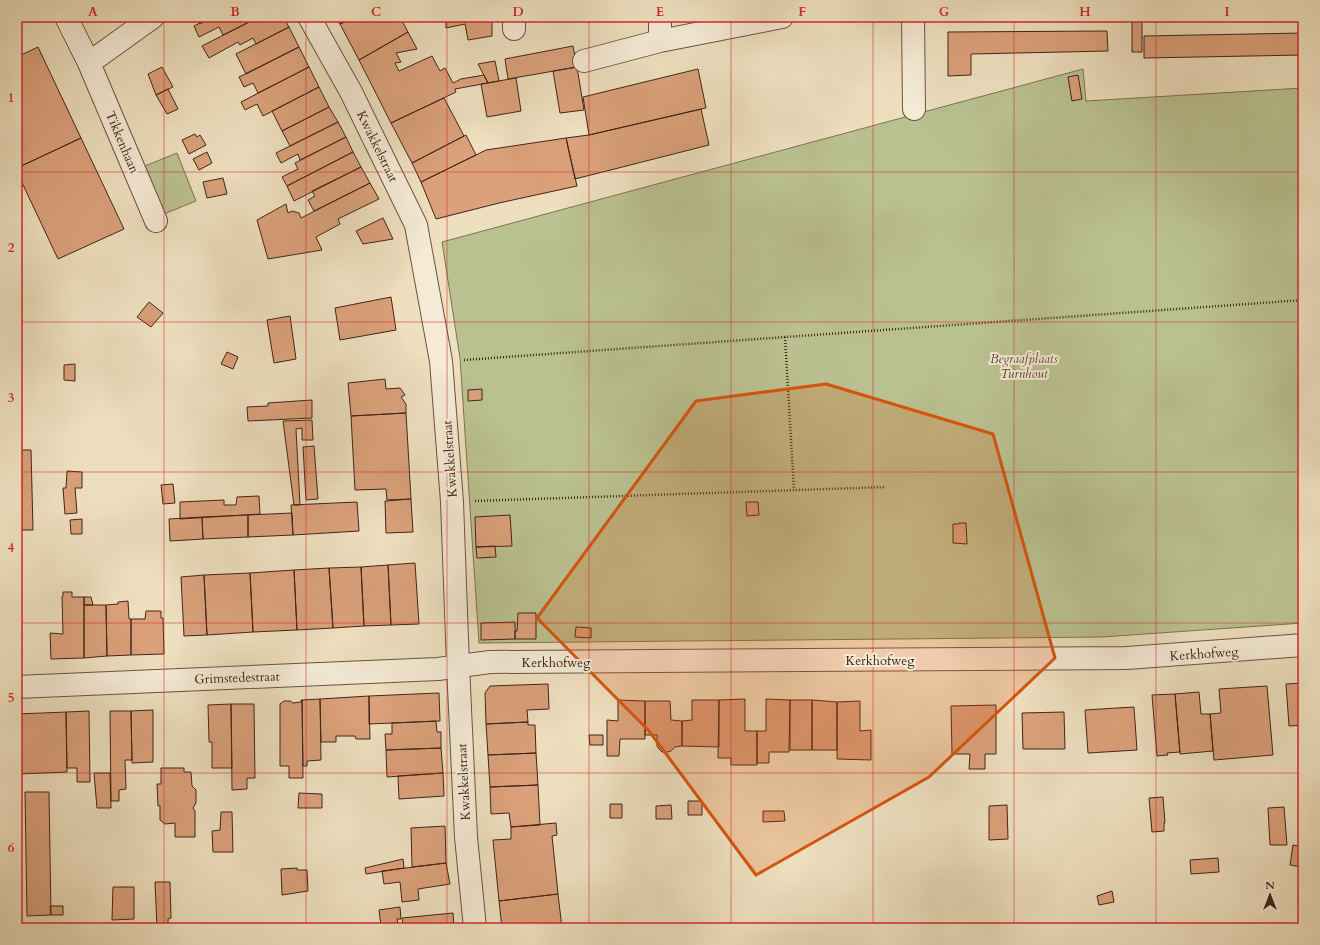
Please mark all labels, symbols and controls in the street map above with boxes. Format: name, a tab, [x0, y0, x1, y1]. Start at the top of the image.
text: A	[88, 3, 98, 21]
text: B	[230, 3, 240, 21]
text: C	[371, 3, 381, 21]
text: D	[512, 3, 524, 21]
text: E	[656, 3, 664, 21]
text: F	[798, 3, 806, 21]
text: G	[939, 3, 950, 21]
text: H	[1079, 3, 1091, 21]
text: I	[1224, 3, 1230, 21]
text: 1	[8, 89, 14, 107]
street label: Tikkenhaan	[101, 108, 144, 177]
street label: Kwakkelstraat	[352, 108, 402, 185]
text: 2	[8, 239, 15, 257]
park label: Begraafplaats Turnhout	[990, 350, 1058, 383]
text: 3	[8, 389, 15, 407]
street label: Kwakkelstraat	[438, 420, 462, 498]
text: 4	[8, 539, 15, 557]
street label: Kerkhofweg	[1169, 643, 1240, 665]
street label: Kerkhofweg	[845, 652, 915, 670]
street label: Kerkhofweg	[521, 654, 591, 672]
street label: Grimstedestraat	[194, 668, 280, 688]
text: 5	[8, 689, 14, 707]
street label: Kwakkelstraat	[453, 743, 475, 821]
text: 6	[8, 839, 15, 857]
north arrow	[1250, 875, 1290, 915]
text: N	[1265, 878, 1275, 893]

